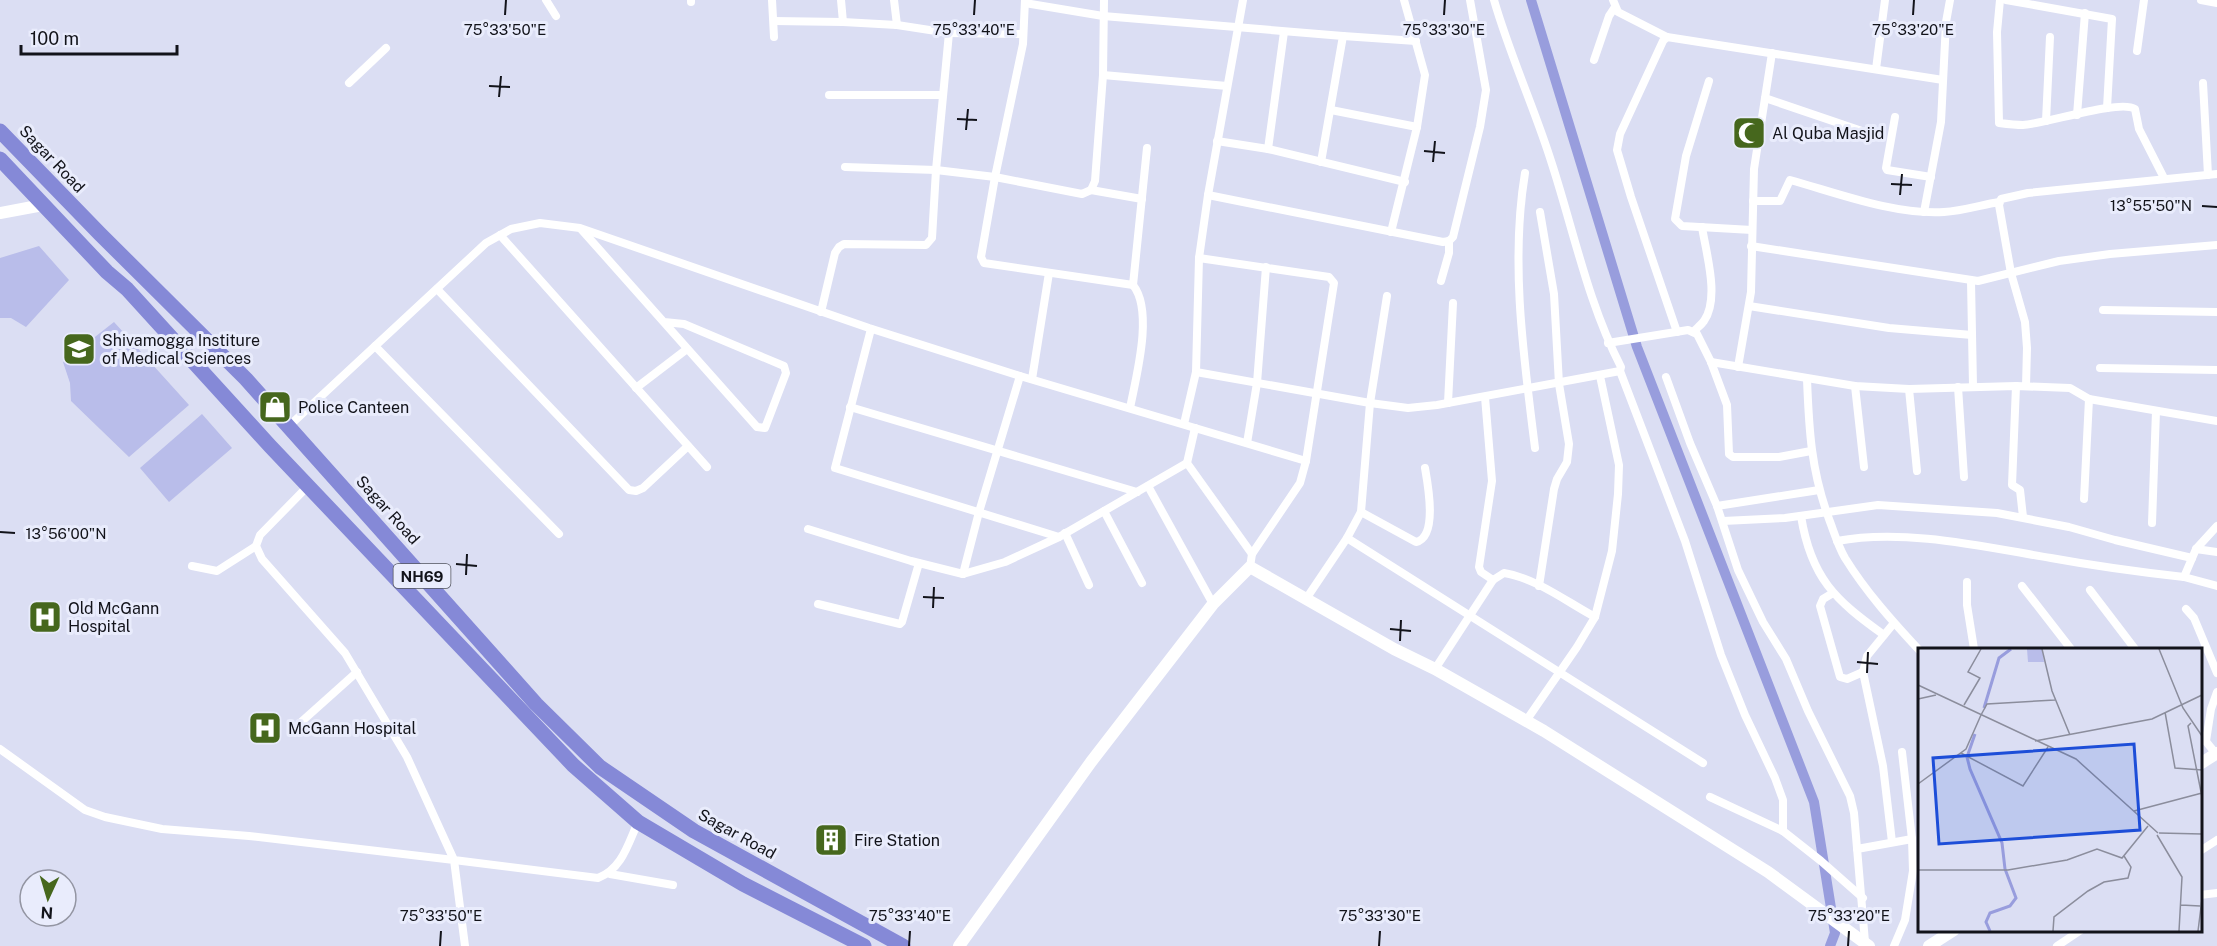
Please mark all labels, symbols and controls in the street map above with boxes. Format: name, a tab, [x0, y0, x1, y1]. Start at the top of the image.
scale bar	[21, 18, 177, 56]
text: 75°33'50"E	[464, 21, 546, 38]
text: 75°33'40"E	[933, 21, 1015, 38]
text: 75°33'30"E	[1403, 21, 1485, 38]
text: 75°33'20"E	[1872, 21, 1954, 38]
text: 100 m	[30, 28, 79, 49]
mosque icon: Al Quba Masjid	[1731, 115, 1767, 151]
street label: Sagar Road	[15, 121, 89, 197]
place label: Al Quba Masjid	[1772, 124, 1884, 143]
text: 13°55'50"N	[2110, 197, 2192, 214]
school or university icon: Shivamogga Institure of Medical Sciences	[61, 331, 97, 367]
place label: Shivamogga Institure of Medical Sciences	[102, 331, 260, 368]
shop icon: Police Canteen	[257, 389, 293, 425]
place label: Police Canteen	[298, 398, 409, 417]
street label: Sagar Road	[352, 472, 424, 548]
text: 13°56'00"N	[25, 525, 107, 542]
road number: NH69	[394, 564, 450, 588]
hospital icon: Old McGann Hospital	[27, 599, 63, 635]
place label: Old McGann Hospital	[68, 599, 159, 636]
inset map	[1918, 648, 2202, 931]
hospital icon: McGann Hospital	[247, 710, 283, 746]
place label: McGann Hospital	[288, 719, 416, 738]
street label: Sagar Road	[695, 805, 779, 863]
building icon: Fire Station	[813, 822, 849, 858]
place label: Fire Station	[854, 831, 940, 850]
north arrow	[18, 868, 78, 928]
text: N	[40, 903, 54, 922]
text: 75°33'50"E	[400, 907, 482, 924]
text: 75°33'40"E	[869, 907, 951, 924]
text: 75°33'30"E	[1339, 907, 1421, 924]
text: 75°33'20"E	[1808, 907, 1890, 924]

